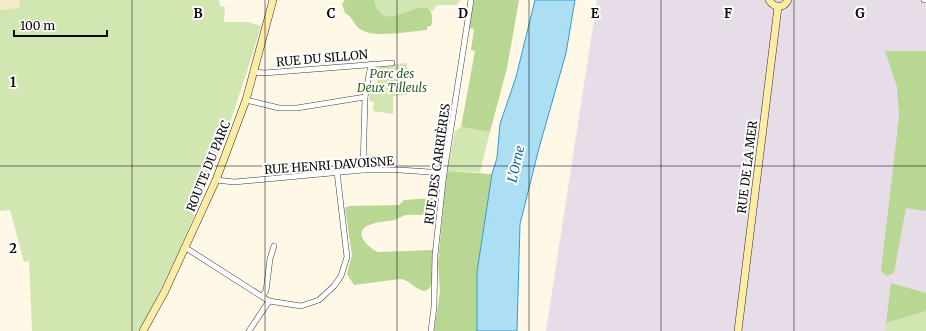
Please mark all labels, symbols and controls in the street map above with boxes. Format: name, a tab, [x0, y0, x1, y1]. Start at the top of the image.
text: B	[193, 5, 203, 22]
text: C	[327, 5, 336, 22]
text: D	[458, 5, 468, 22]
text: E	[591, 5, 600, 22]
text: F	[724, 5, 732, 22]
text: G	[855, 5, 865, 22]
scale bar	[14, 12, 107, 38]
text: 100 m	[20, 18, 55, 33]
street label: RUE DU SILLON	[275, 46, 369, 69]
park label: Parc des Deux Tilleuls	[356, 66, 427, 95]
text: 1	[10, 74, 16, 91]
street label: RUE DES CARRIÈRES	[421, 103, 453, 225]
street label: ROUTE DU PARC	[183, 118, 233, 214]
street label: RUE DE LA MER	[734, 119, 760, 214]
water label: L'Orne	[504, 144, 529, 184]
street label: RUE HENRI DAVOISNE	[264, 153, 395, 177]
text: 2	[9, 240, 17, 257]

